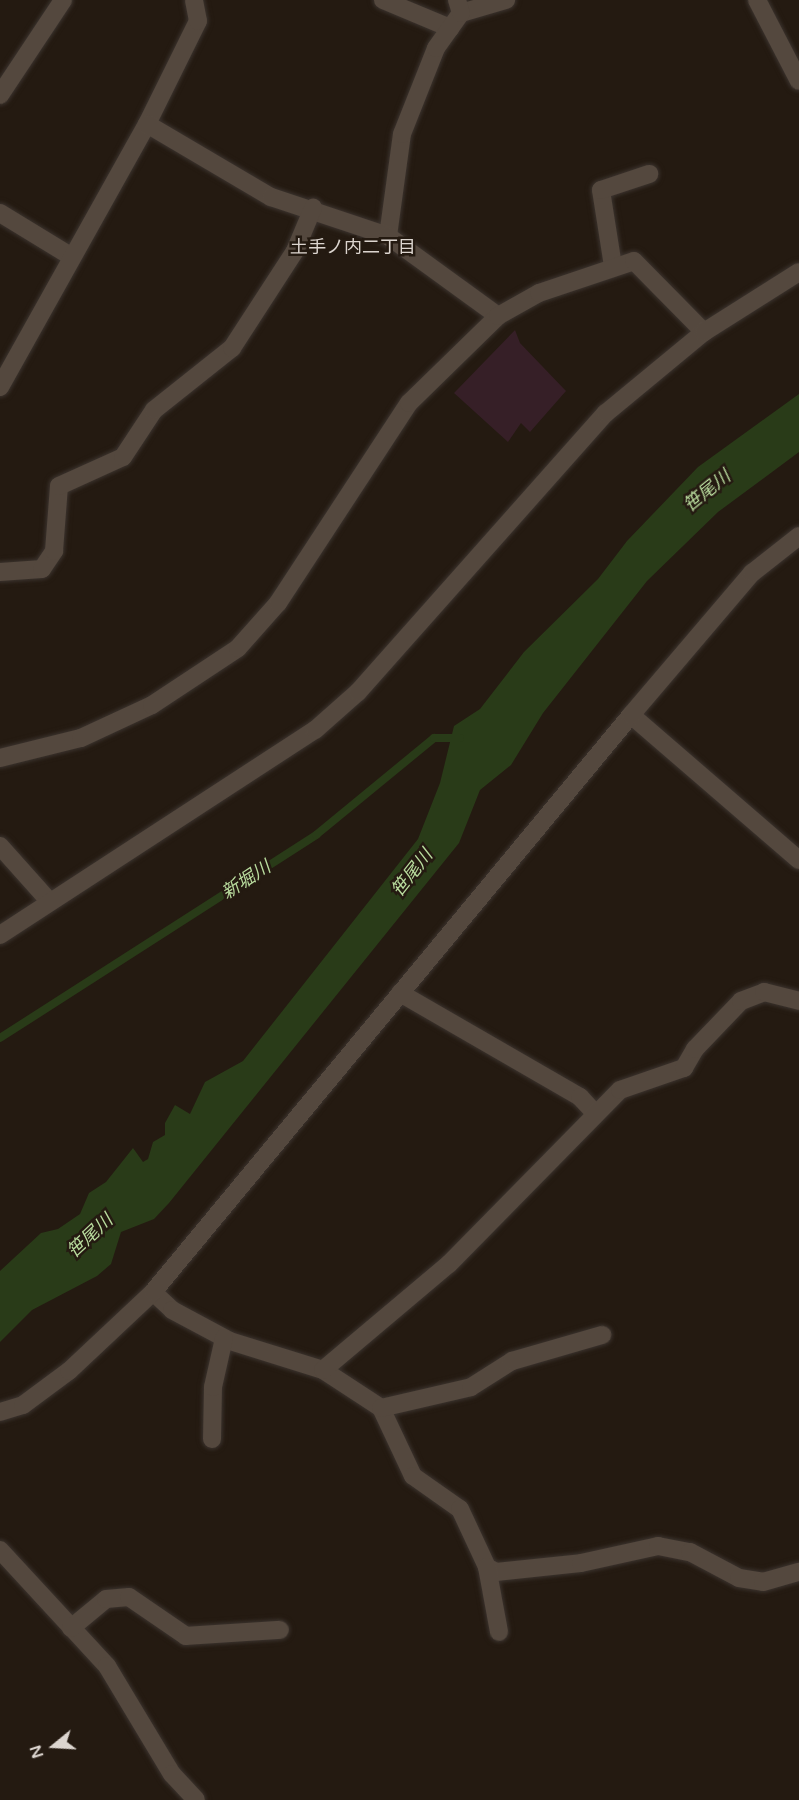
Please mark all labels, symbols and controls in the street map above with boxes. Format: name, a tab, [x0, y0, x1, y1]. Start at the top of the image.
district label: 土手ノ内二丁目	[290, 236, 416, 258]
water label: 笹尾川	[679, 466, 735, 516]
water label: 笹尾川	[387, 845, 437, 901]
water label: 新堀川	[217, 856, 275, 904]
water label: 笹尾川	[63, 1210, 117, 1262]
north arrow	[24, 1716, 84, 1776]
text: N	[25, 1742, 48, 1761]

